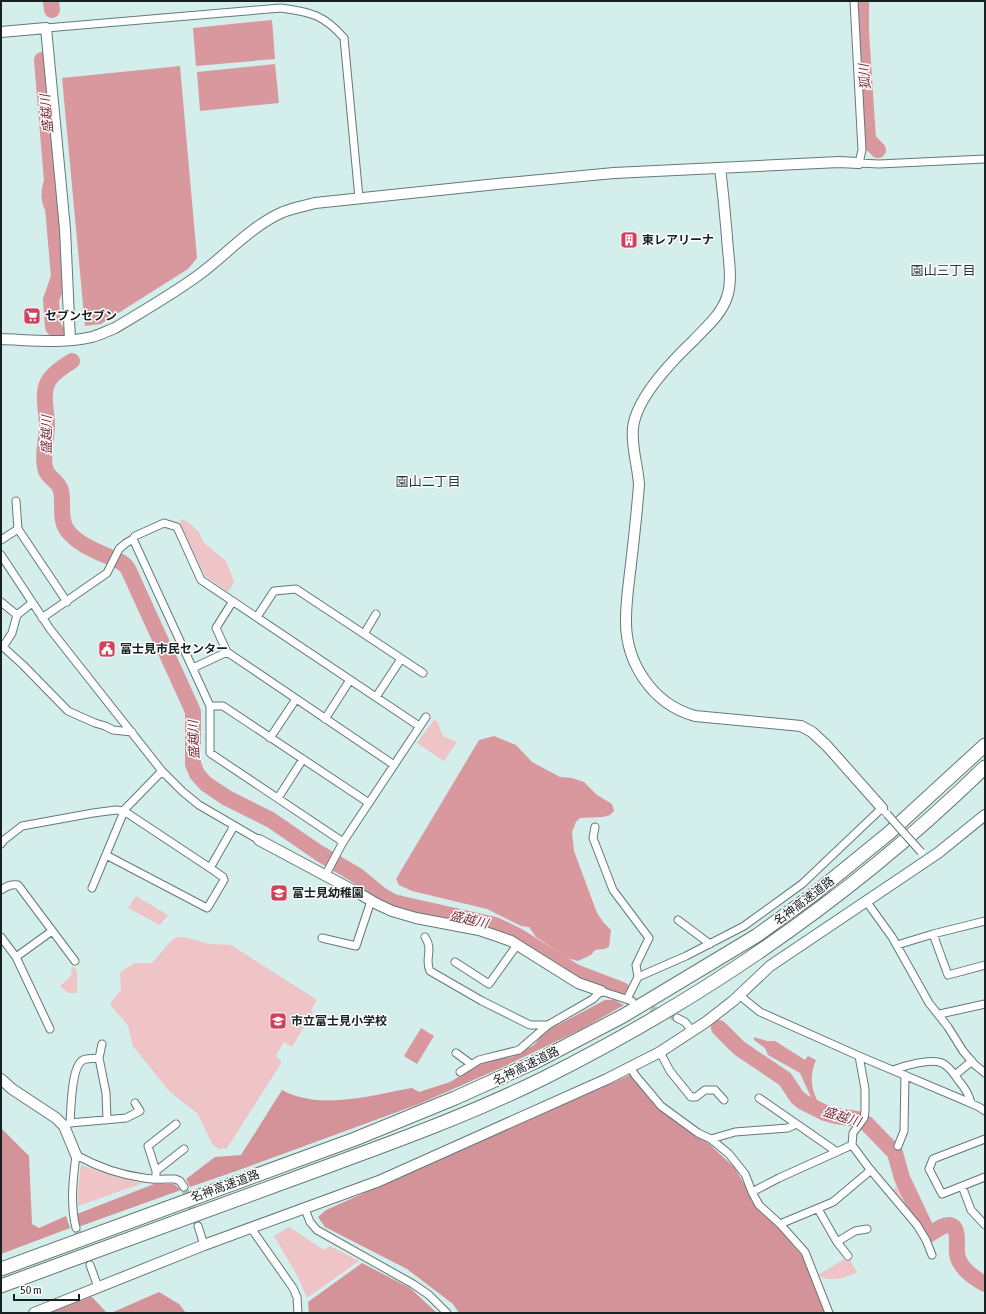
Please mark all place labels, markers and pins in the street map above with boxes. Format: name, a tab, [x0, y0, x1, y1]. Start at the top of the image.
building icon: 東レアリーナ	[619, 230, 639, 250]
place label: 東レアリーナ	[642, 233, 714, 247]
supermarket icon: セブンセブン	[22, 306, 42, 326]
place label: セブンセブン	[45, 309, 117, 323]
public building icon: 富士見市民センター	[97, 639, 117, 659]
place label: 富士見市民センター	[120, 642, 228, 656]
school or university icon: 富士見幼稚園	[269, 883, 289, 903]
place label: 富士見幼稚園	[292, 886, 364, 900]
school or university icon: 市立富士見小学校	[268, 1011, 288, 1031]
place label: 市立富士見小学校	[291, 1014, 387, 1028]

